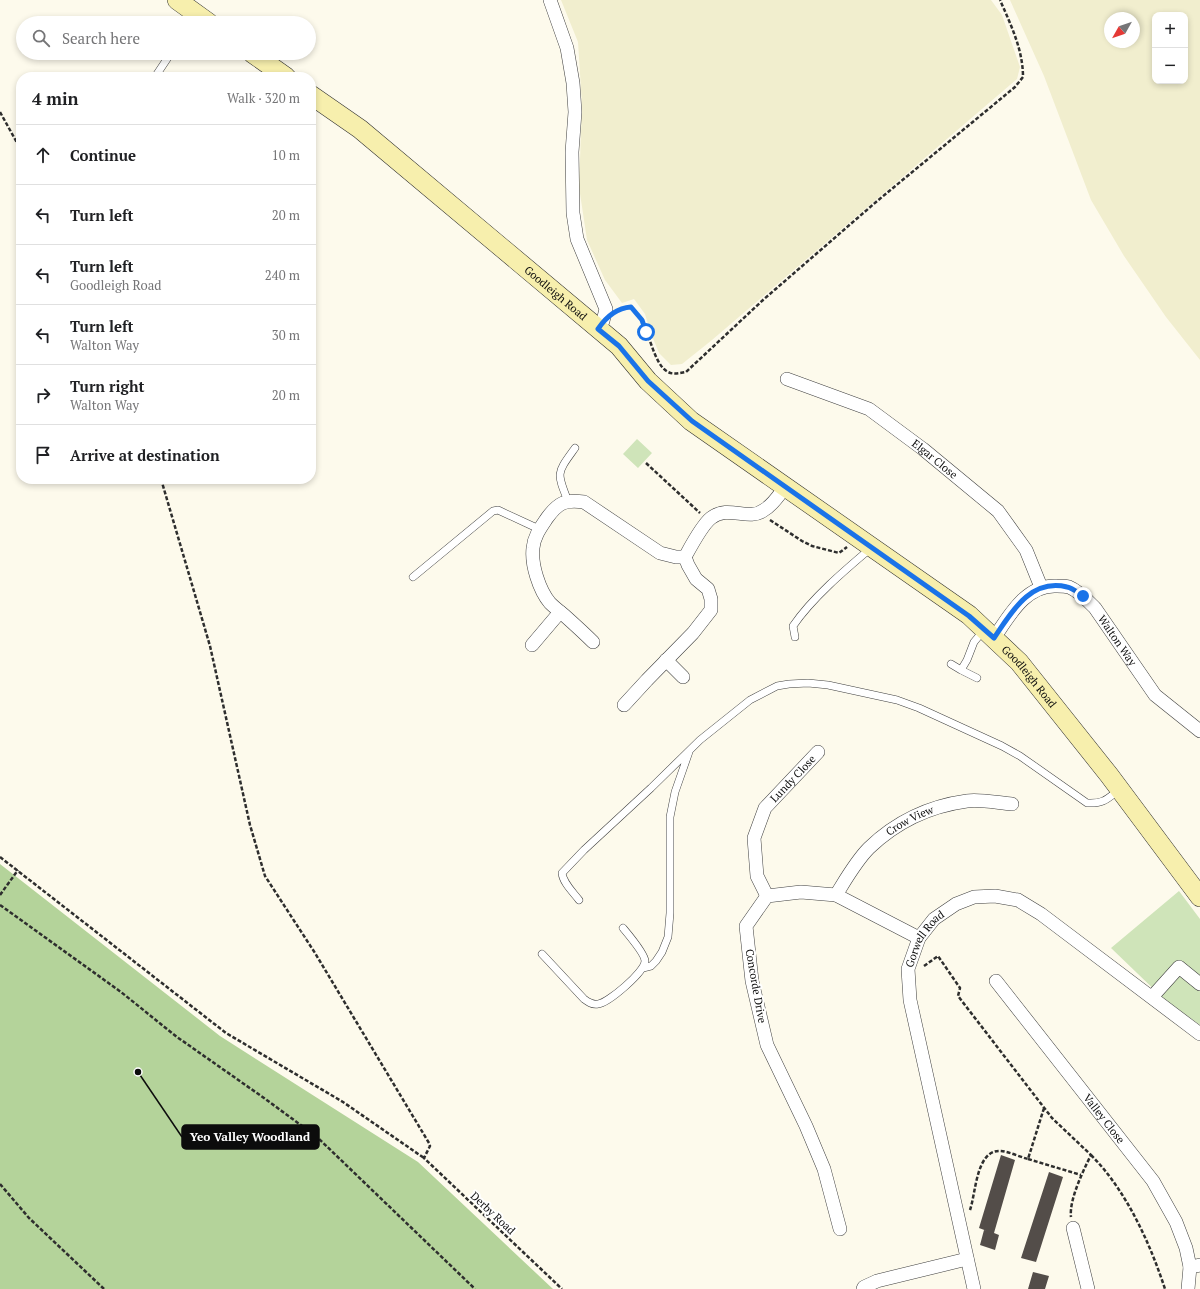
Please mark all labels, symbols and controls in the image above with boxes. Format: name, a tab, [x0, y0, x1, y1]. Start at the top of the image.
north arrow	[1104, 12, 1140, 48]
map controls	[1152, 12, 1188, 84]
button: +	[1152, 12, 1188, 48]
search box	[16, 16, 316, 60]
icon: search	[30, 27, 52, 49]
text: Search here	[62, 28, 140, 48]
button: −	[1152, 48, 1188, 84]
text: 4 min	[32, 87, 79, 110]
text: Walk · 320 m	[227, 89, 300, 107]
icon: ahead	[32, 144, 54, 166]
text: Continue	[70, 145, 136, 165]
text: 10 m	[272, 146, 300, 164]
icon: left	[32, 204, 54, 226]
text: Turn left	[70, 205, 134, 225]
text: 20 m	[272, 206, 300, 224]
text: Turn left	[70, 256, 134, 276]
street label: Goodleigh Road	[522, 263, 590, 323]
icon: left	[32, 264, 54, 286]
text: 240 m	[265, 266, 300, 284]
text: Goodleigh Road	[70, 276, 162, 294]
text: Turn left	[70, 316, 134, 336]
route start	[637, 323, 655, 341]
icon: left	[32, 324, 54, 346]
text: 30 m	[272, 326, 300, 344]
text: Walton Way	[70, 336, 139, 354]
text: Turn right	[70, 376, 145, 396]
icon: right	[32, 384, 54, 406]
text: 20 m	[272, 386, 300, 404]
text: Walton Way	[70, 396, 139, 414]
street label: Elgar Close	[909, 436, 961, 482]
icon: arrive	[32, 444, 54, 466]
text: Arrive at destination	[70, 445, 220, 465]
route end	[1074, 587, 1092, 605]
street label: Walton Way	[1095, 612, 1140, 669]
street label: Goodleigh Road	[999, 642, 1060, 711]
street label: Lundy Close	[767, 752, 819, 805]
street label: Crow View	[883, 802, 936, 839]
street label: Gorwell Road	[902, 907, 947, 969]
street label: Concorde Drive	[743, 948, 770, 1025]
street label: Valley Close	[1080, 1091, 1128, 1147]
callout: Yeo Valley Woodland	[182, 1125, 319, 1149]
text: Yeo Valley Woodland	[190, 1129, 311, 1144]
street label: Derby Road	[468, 1189, 518, 1237]

